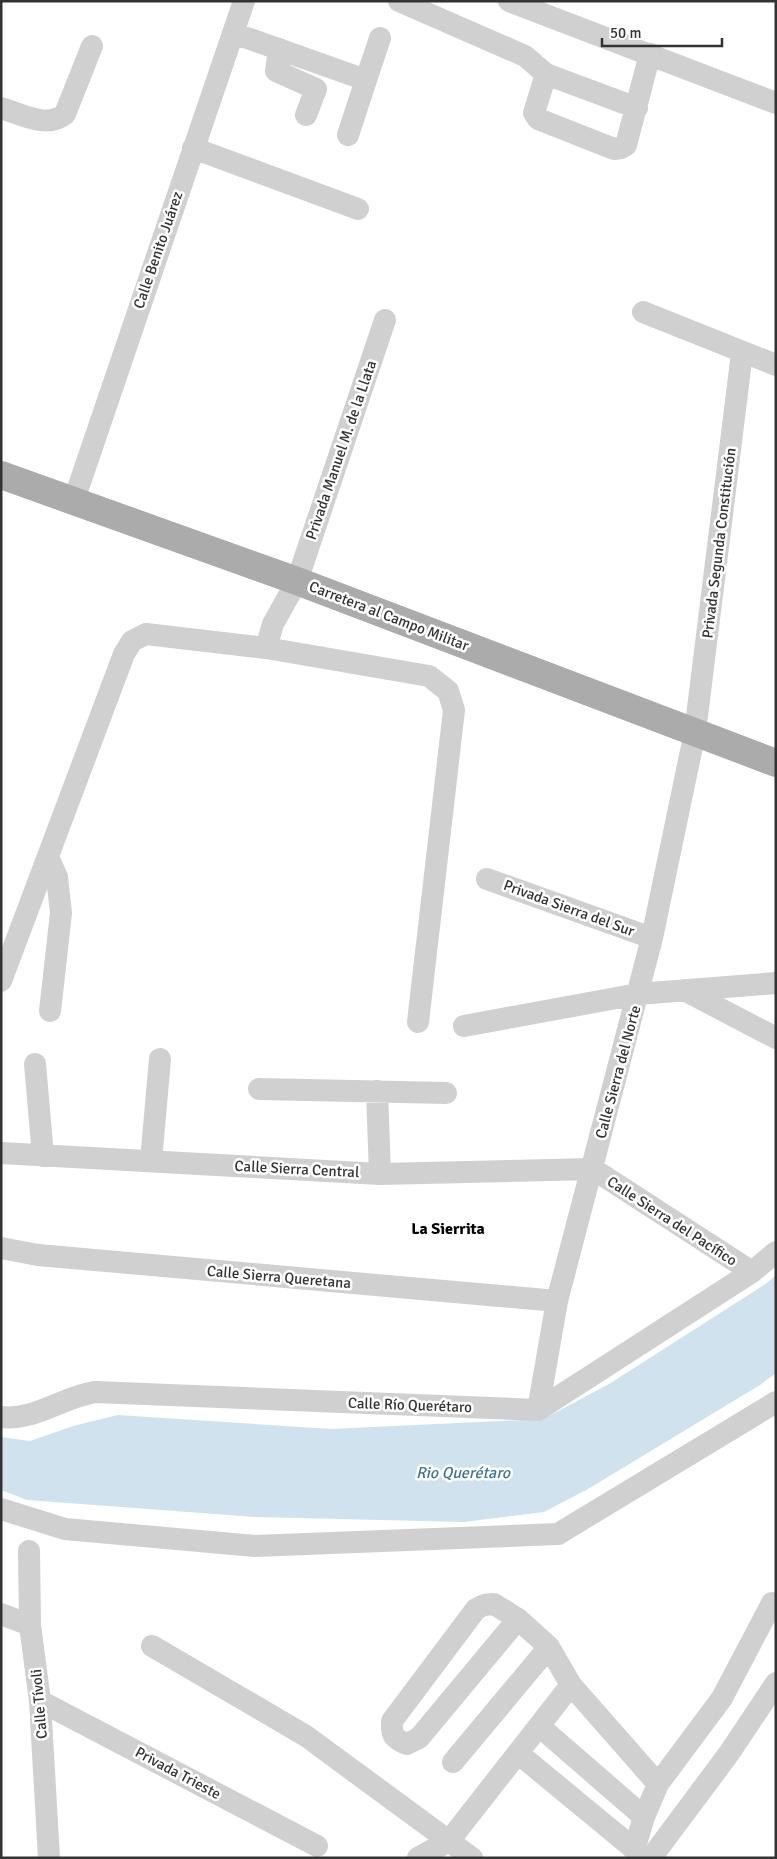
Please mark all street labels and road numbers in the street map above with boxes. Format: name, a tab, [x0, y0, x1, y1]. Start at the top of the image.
street label: Calle Benito Juárez	[129, 189, 187, 311]
street label: Privada Manuel M. de la Llata	[302, 358, 380, 542]
street label: Privada Segunda Constitución	[698, 447, 740, 639]
street label: Carretera al Campo Militar	[307, 577, 472, 655]
street label: Privada Sierra del Sur	[501, 876, 637, 940]
street label: Calle Sierra del Norte	[592, 1003, 644, 1141]
street label: Calle Sierra Central	[234, 1157, 360, 1181]
street label: Calle Sierra del Pacífico	[604, 1172, 740, 1270]
street label: Calle Sierra Queretana	[206, 1262, 352, 1292]
street label: Calle Río Querétaro	[348, 1394, 473, 1416]
street label: Calle Tívoli	[27, 1668, 51, 1740]
street label: Privada Trieste	[132, 1743, 224, 1803]

